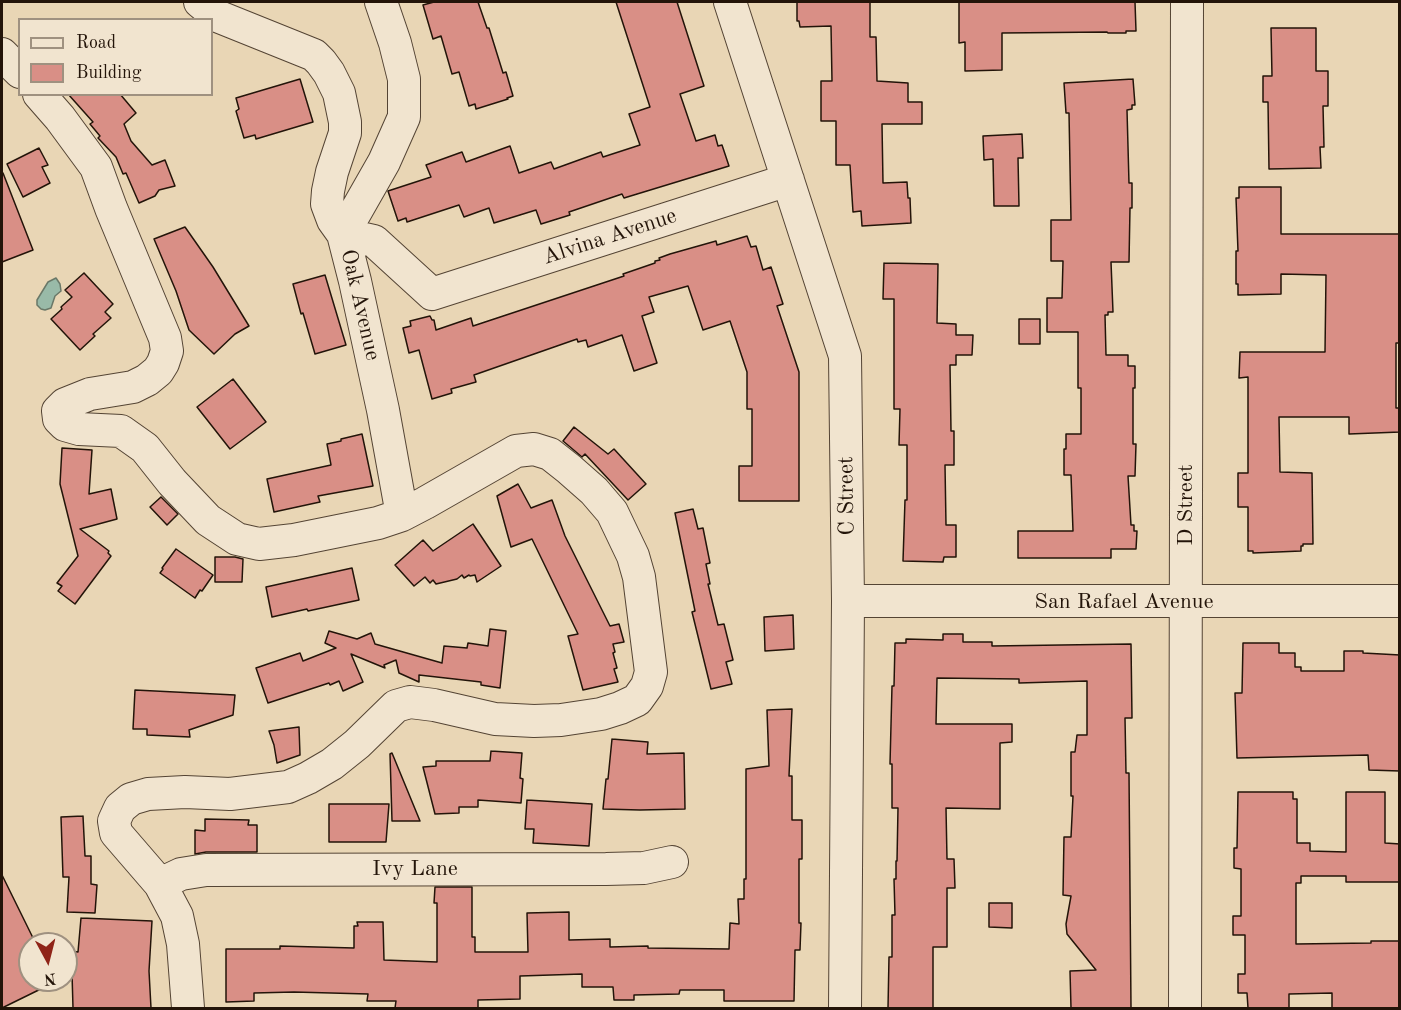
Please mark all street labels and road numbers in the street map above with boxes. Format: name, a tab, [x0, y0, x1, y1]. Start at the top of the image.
street label: Alvina Avenue	[540, 203, 680, 271]
street label: Oak Avenue	[334, 247, 386, 363]
street label: C Street	[833, 456, 861, 536]
street label: D Street	[1173, 464, 1199, 546]
street label: San Rafael Avenue	[1034, 589, 1214, 615]
street label: Ivy Lane	[372, 856, 458, 882]

